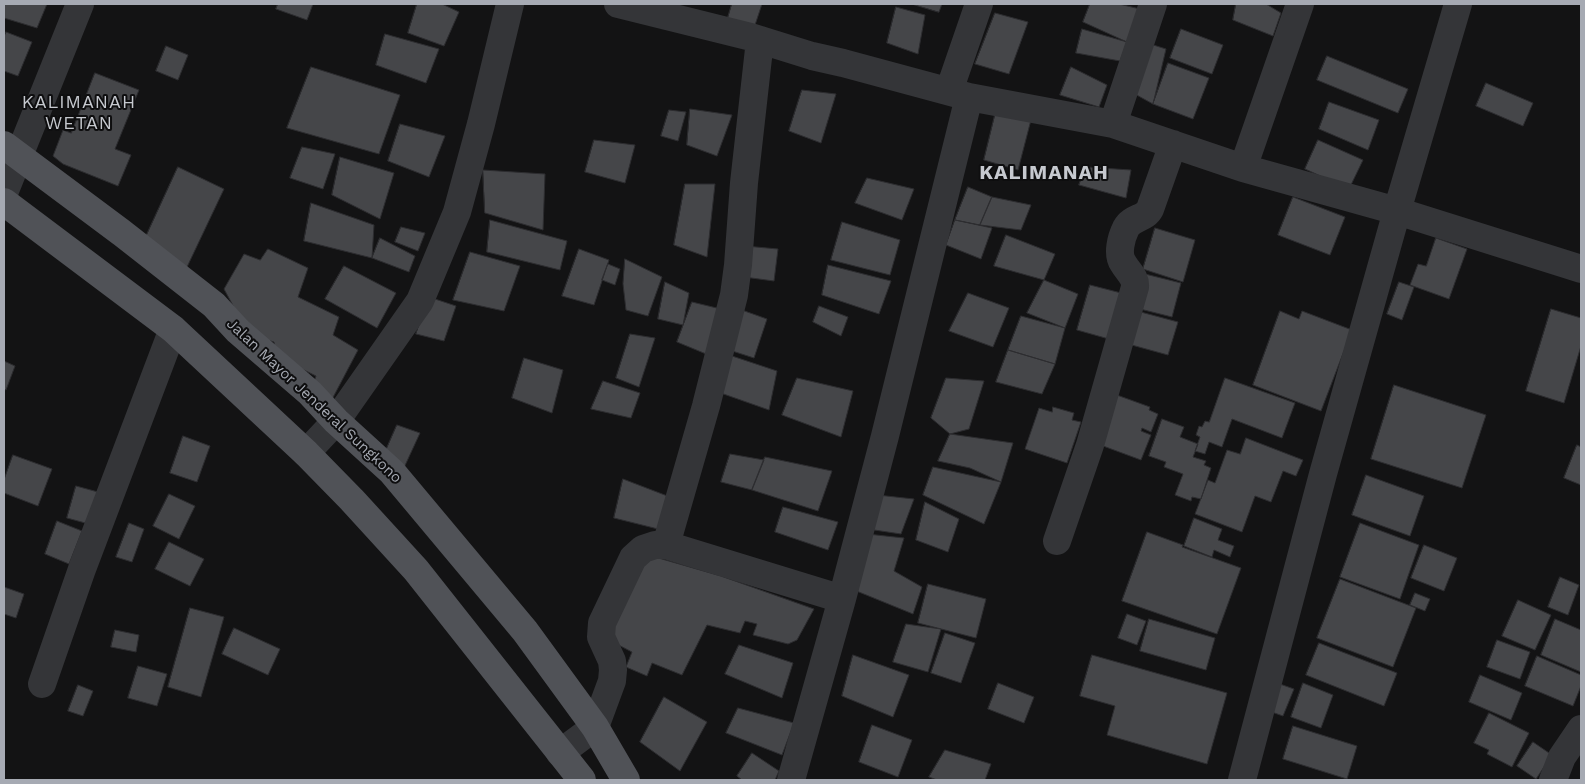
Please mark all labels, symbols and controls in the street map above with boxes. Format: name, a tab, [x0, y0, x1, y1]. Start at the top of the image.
district label: KALIMANAH WETAN	[21, 92, 137, 134]
district label: KALIMANAH	[978, 161, 1110, 185]
street label: Jalan Mayor Jenderal Sungkono	[223, 315, 405, 487]

